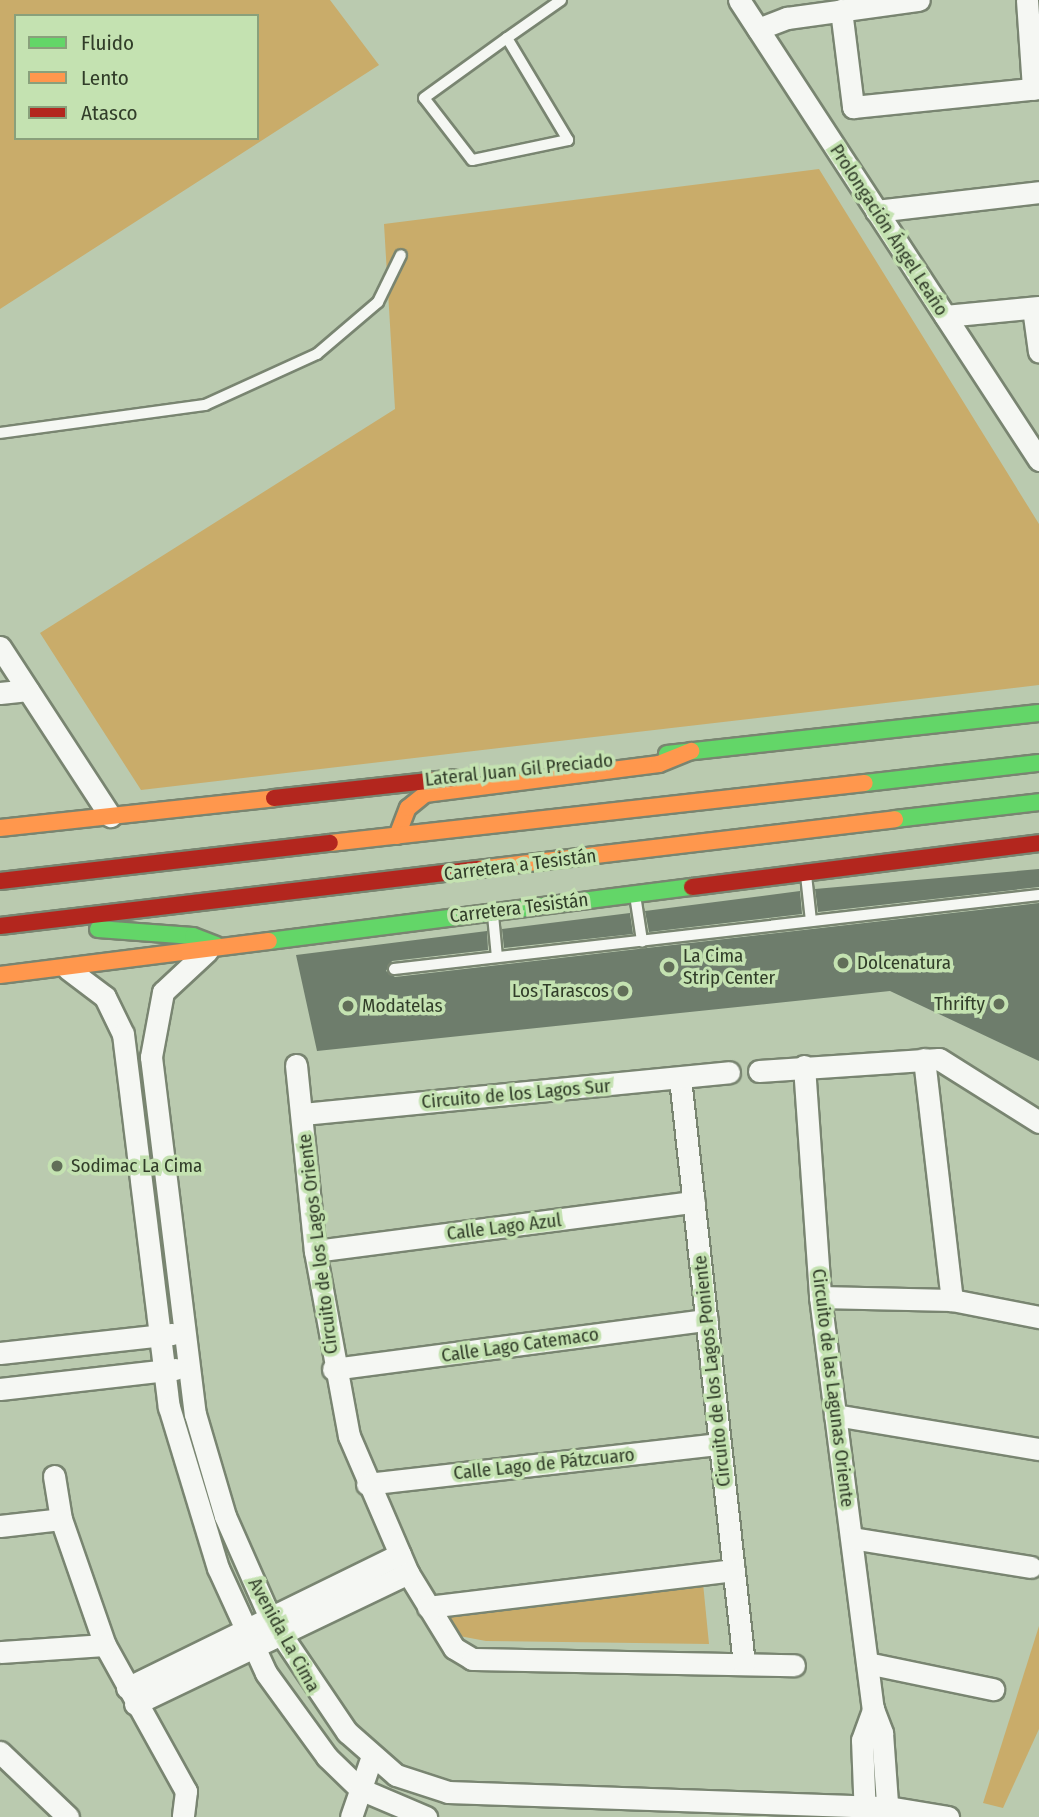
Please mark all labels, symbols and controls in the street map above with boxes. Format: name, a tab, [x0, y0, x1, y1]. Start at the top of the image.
legend	[14, 14, 259, 140]
text: Fluido	[81, 30, 134, 56]
text: Lento	[81, 65, 129, 91]
text: Atasco	[81, 100, 138, 126]
street label: Prolongación Ángel Leaño	[825, 140, 953, 320]
street label: Lateral Juan Gil Preciado	[424, 749, 614, 791]
street label: Carretera a Tesistán	[443, 844, 597, 886]
street label: Carretera Tesistán	[448, 888, 590, 928]
place label: La Cima Strip Center	[683, 945, 775, 989]
place label: Dolcenatura	[857, 952, 951, 974]
marker: Dolcenatura	[835, 955, 851, 971]
marker: La Cima Strip Center	[661, 959, 677, 975]
place label: Los Tarascos	[512, 980, 609, 1002]
marker: Los Tarascos	[615, 983, 631, 999]
place label: Thrifty	[934, 993, 985, 1015]
place label: Modatelas	[362, 995, 443, 1017]
marker: Thrifty	[991, 996, 1007, 1012]
marker: Modatelas	[340, 998, 356, 1014]
street label: Circuito de los Lagos Sur	[420, 1074, 612, 1114]
street label: Circuito de los Lagos Oriente	[293, 1133, 343, 1355]
place label: Sodimac La Cima	[71, 1155, 202, 1177]
marker: Sodimac La Cima	[49, 1158, 65, 1174]
street label: Calle Lago Azul	[445, 1209, 563, 1245]
street label: Circuito de los Lagos Poniente	[689, 1254, 735, 1488]
street label: Circuito de las Lagunas Oriente	[807, 1267, 859, 1509]
street label: Calle Lago Catemaco	[440, 1323, 600, 1367]
street label: Calle Lago de Pátzcuaro	[452, 1443, 636, 1485]
street label: Avenida La Cima	[243, 1574, 325, 1696]

